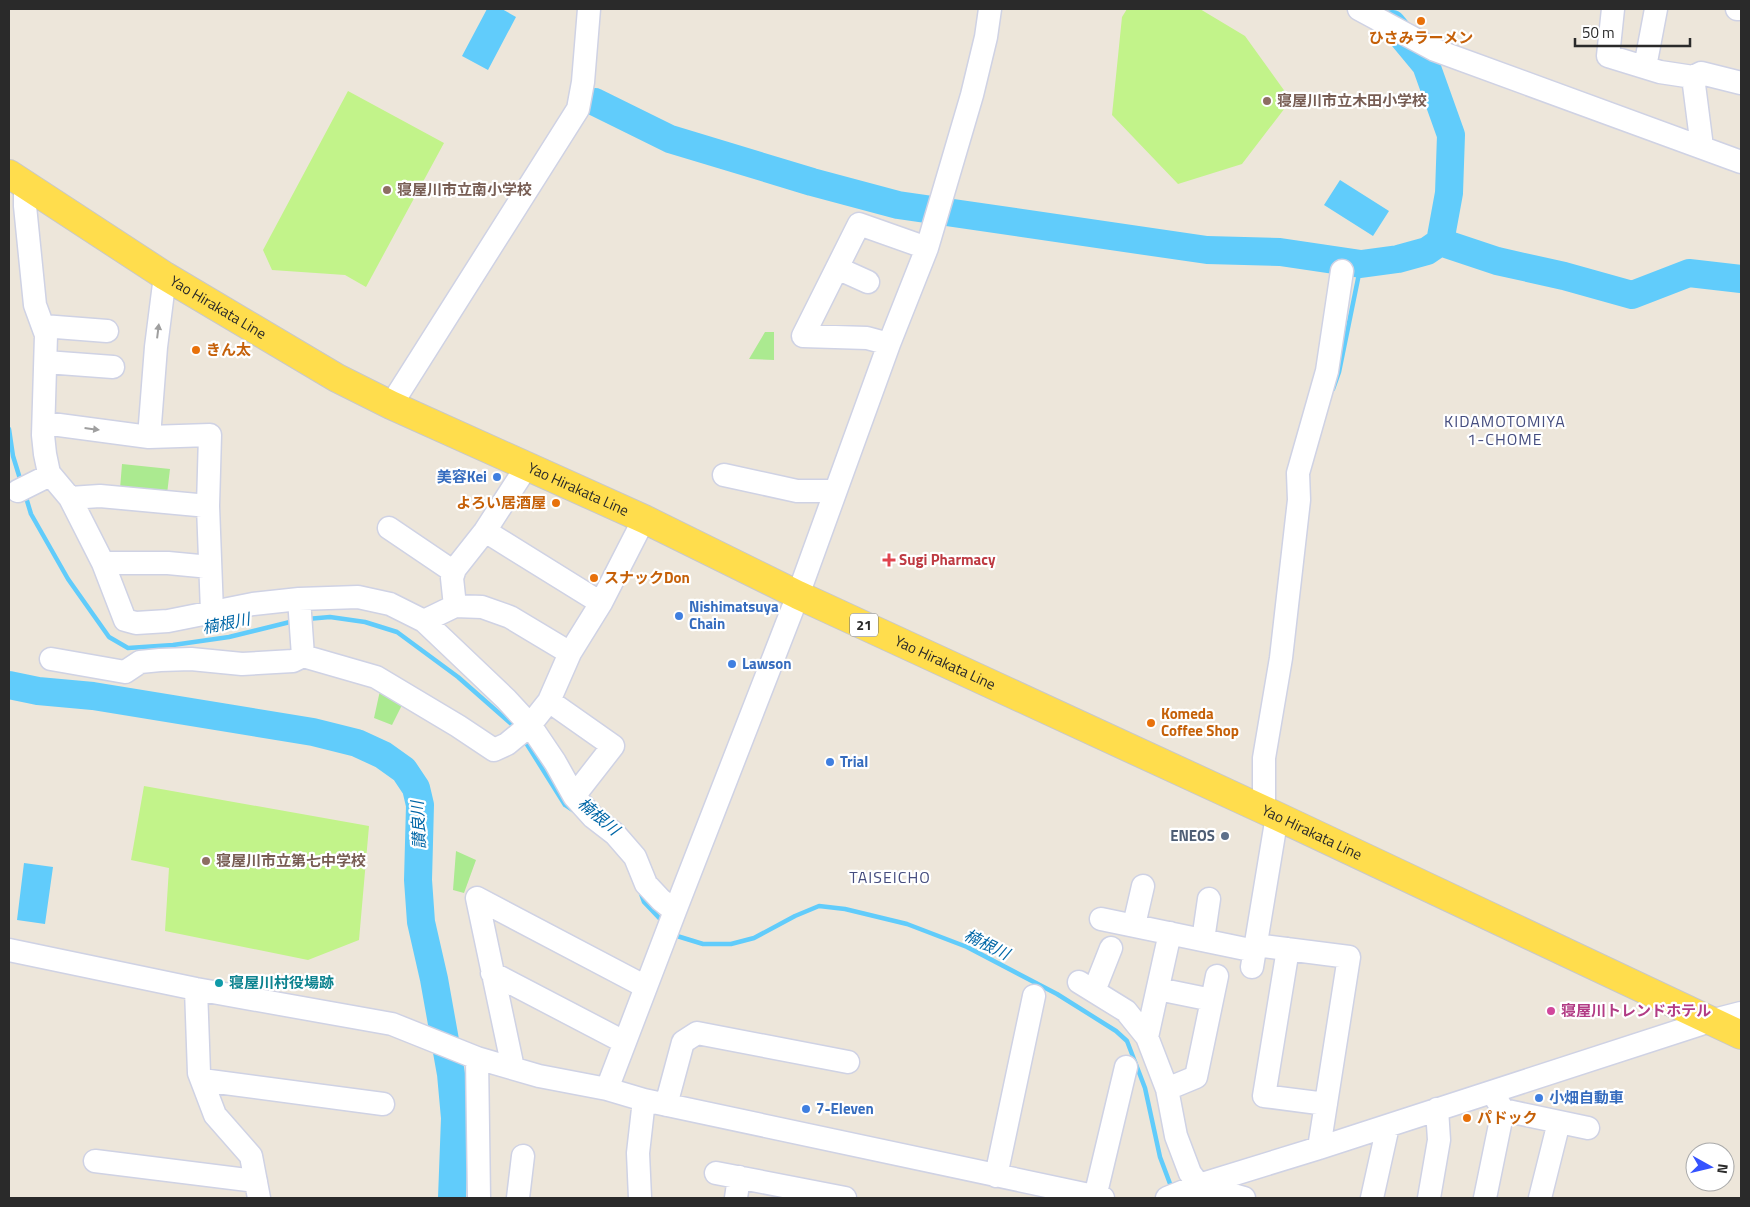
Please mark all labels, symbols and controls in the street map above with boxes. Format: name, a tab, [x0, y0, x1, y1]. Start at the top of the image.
marker: ひさみラーメン	[1415, 15, 1427, 27]
scale bar	[1575, 15, 1690, 47]
text: 50 m	[1582, 21, 1615, 44]
place label: ひさみラーメン	[1369, 26, 1473, 49]
place label: 寝屋川市立木田小学校	[1277, 89, 1427, 112]
marker: 寝屋川市立木田小学校	[1261, 95, 1273, 107]
place label: 寝屋川市立南小学校	[397, 178, 532, 201]
marker: 寝屋川市立南小学校	[381, 184, 393, 196]
street label: Yao Hirakata Line	[166, 269, 271, 345]
one-way arrow	[154, 323, 162, 339]
place label: きん太	[206, 338, 251, 361]
marker: きん太	[190, 344, 202, 356]
district label: KIDAMOTOMIYA 1-CHOME	[1444, 409, 1566, 451]
one-way arrow	[85, 426, 101, 434]
street label: Yao Hirakata Line	[524, 456, 633, 522]
place label: 美容Kei	[437, 465, 487, 488]
marker: 美容Kei	[491, 471, 503, 483]
place label: よろい居酒屋	[456, 491, 546, 514]
marker: よろい居酒屋	[550, 497, 562, 509]
place label: Sugi Pharmacy	[899, 548, 996, 571]
marker: Sugi Pharmacy	[883, 554, 895, 566]
place label: スナックDon	[604, 566, 690, 589]
marker: スナックDon	[588, 572, 600, 584]
place label: Nishimatsuya Chain	[689, 595, 779, 635]
water label: 楠根川	[200, 606, 254, 639]
marker: Nishimatsuya Chain	[673, 610, 685, 622]
road number: 21	[850, 614, 878, 636]
street label: Yao Hirakata Line	[891, 629, 1000, 696]
place label: Lawson	[742, 652, 792, 675]
marker: Lawson	[726, 658, 738, 670]
place label: Komeda Coffee Shop	[1161, 702, 1239, 742]
marker: Komeda Coffee Shop	[1145, 717, 1157, 729]
place label: Trial	[840, 750, 868, 773]
marker: Trial	[824, 756, 836, 768]
water label: 楠根川	[573, 791, 627, 842]
water label: 讃良川	[405, 798, 431, 850]
street label: Yao Hirakata Line	[1258, 798, 1366, 866]
place label: ENEOS	[1170, 824, 1215, 847]
marker: ENEOS	[1219, 830, 1231, 842]
place label: 寝屋川市立第七中学校	[216, 849, 366, 872]
marker: 寝屋川市立第七中学校	[200, 855, 212, 867]
district label: TAISEICHO	[849, 865, 931, 889]
water label: 楠根川	[960, 923, 1016, 966]
place label: 寝屋川村役場跡	[229, 971, 334, 994]
marker: 寝屋川村役場跡	[213, 977, 225, 989]
place label: 寝屋川トレンドホテル	[1561, 999, 1711, 1022]
marker: 寝屋川トレンドホテル	[1545, 1005, 1557, 1017]
place label: 小畑自動車	[1549, 1086, 1624, 1109]
marker: 小畑自動車	[1533, 1092, 1545, 1104]
place label: 7-Eleven	[816, 1097, 874, 1120]
marker: 7-Eleven	[800, 1103, 812, 1115]
place label: パドック	[1477, 1106, 1537, 1129]
marker: パドック	[1461, 1112, 1473, 1124]
north arrow	[1685, 1142, 1735, 1192]
text: N	[1712, 1163, 1734, 1175]

